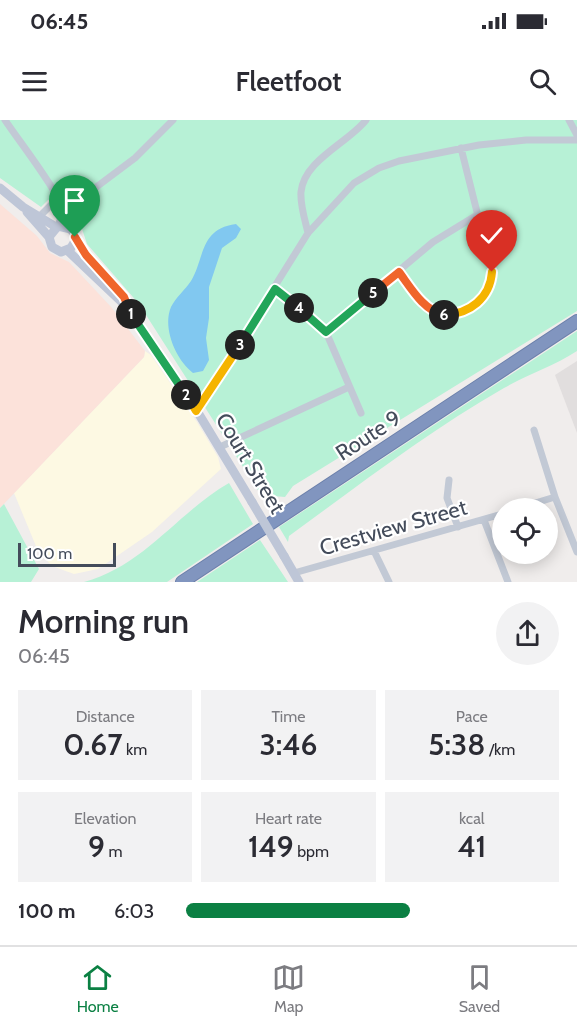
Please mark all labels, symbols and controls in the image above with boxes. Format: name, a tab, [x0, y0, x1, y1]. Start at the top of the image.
text: 06:45	[30, 8, 88, 35]
icon: menu	[18, 65, 51, 98]
text: Fleetfoot	[235, 65, 342, 98]
icon: search	[526, 65, 559, 98]
pin	[49, 175, 100, 237]
icon: arrive	[58, 184, 91, 217]
pin	[466, 210, 517, 272]
icon: check	[475, 219, 508, 252]
pin: 5	[358, 278, 388, 308]
text: 5	[369, 283, 377, 302]
pin: 4	[284, 293, 314, 323]
text: 4	[294, 298, 304, 317]
pin: 1	[116, 299, 146, 329]
pin: 6	[429, 300, 459, 330]
text: 1	[128, 304, 134, 323]
text: 6	[440, 305, 449, 324]
pin: 3	[225, 330, 255, 360]
text: 3	[236, 335, 244, 354]
pin: 2	[171, 380, 201, 410]
text: 2	[182, 385, 190, 404]
street label: Route 9	[331, 404, 406, 466]
street label: Court Street	[210, 408, 291, 519]
street label: Crestview Street	[316, 493, 470, 561]
map controls	[492, 498, 558, 564]
button: locate	[492, 498, 558, 564]
scale bar	[18, 540, 116, 568]
text: 100 m	[27, 544, 72, 563]
text: Morning run	[18, 601, 189, 641]
button: share	[496, 602, 559, 665]
text: 06:45	[18, 644, 70, 668]
text: Distance	[76, 707, 135, 726]
text: Time	[271, 707, 305, 726]
text: Pace	[456, 707, 488, 726]
text: 0.67	[63, 726, 122, 763]
text: 3:46	[260, 726, 317, 763]
text: 5:38	[428, 726, 485, 763]
text: km	[122, 740, 147, 759]
text: /km	[485, 740, 515, 759]
text: Elevation	[74, 809, 136, 828]
text: Heart rate	[255, 809, 322, 828]
text: kcal	[459, 809, 485, 828]
text: 9	[88, 828, 105, 865]
text: 149	[248, 828, 294, 865]
text: 41	[458, 828, 486, 865]
text: m	[105, 842, 122, 861]
text: bpm	[294, 842, 329, 861]
text: 100 m	[18, 899, 76, 923]
text: 6:03	[114, 899, 154, 923]
tab: Home	[77, 961, 119, 1016]
tab: Map	[272, 961, 305, 1016]
tab: Saved	[459, 961, 500, 1016]

